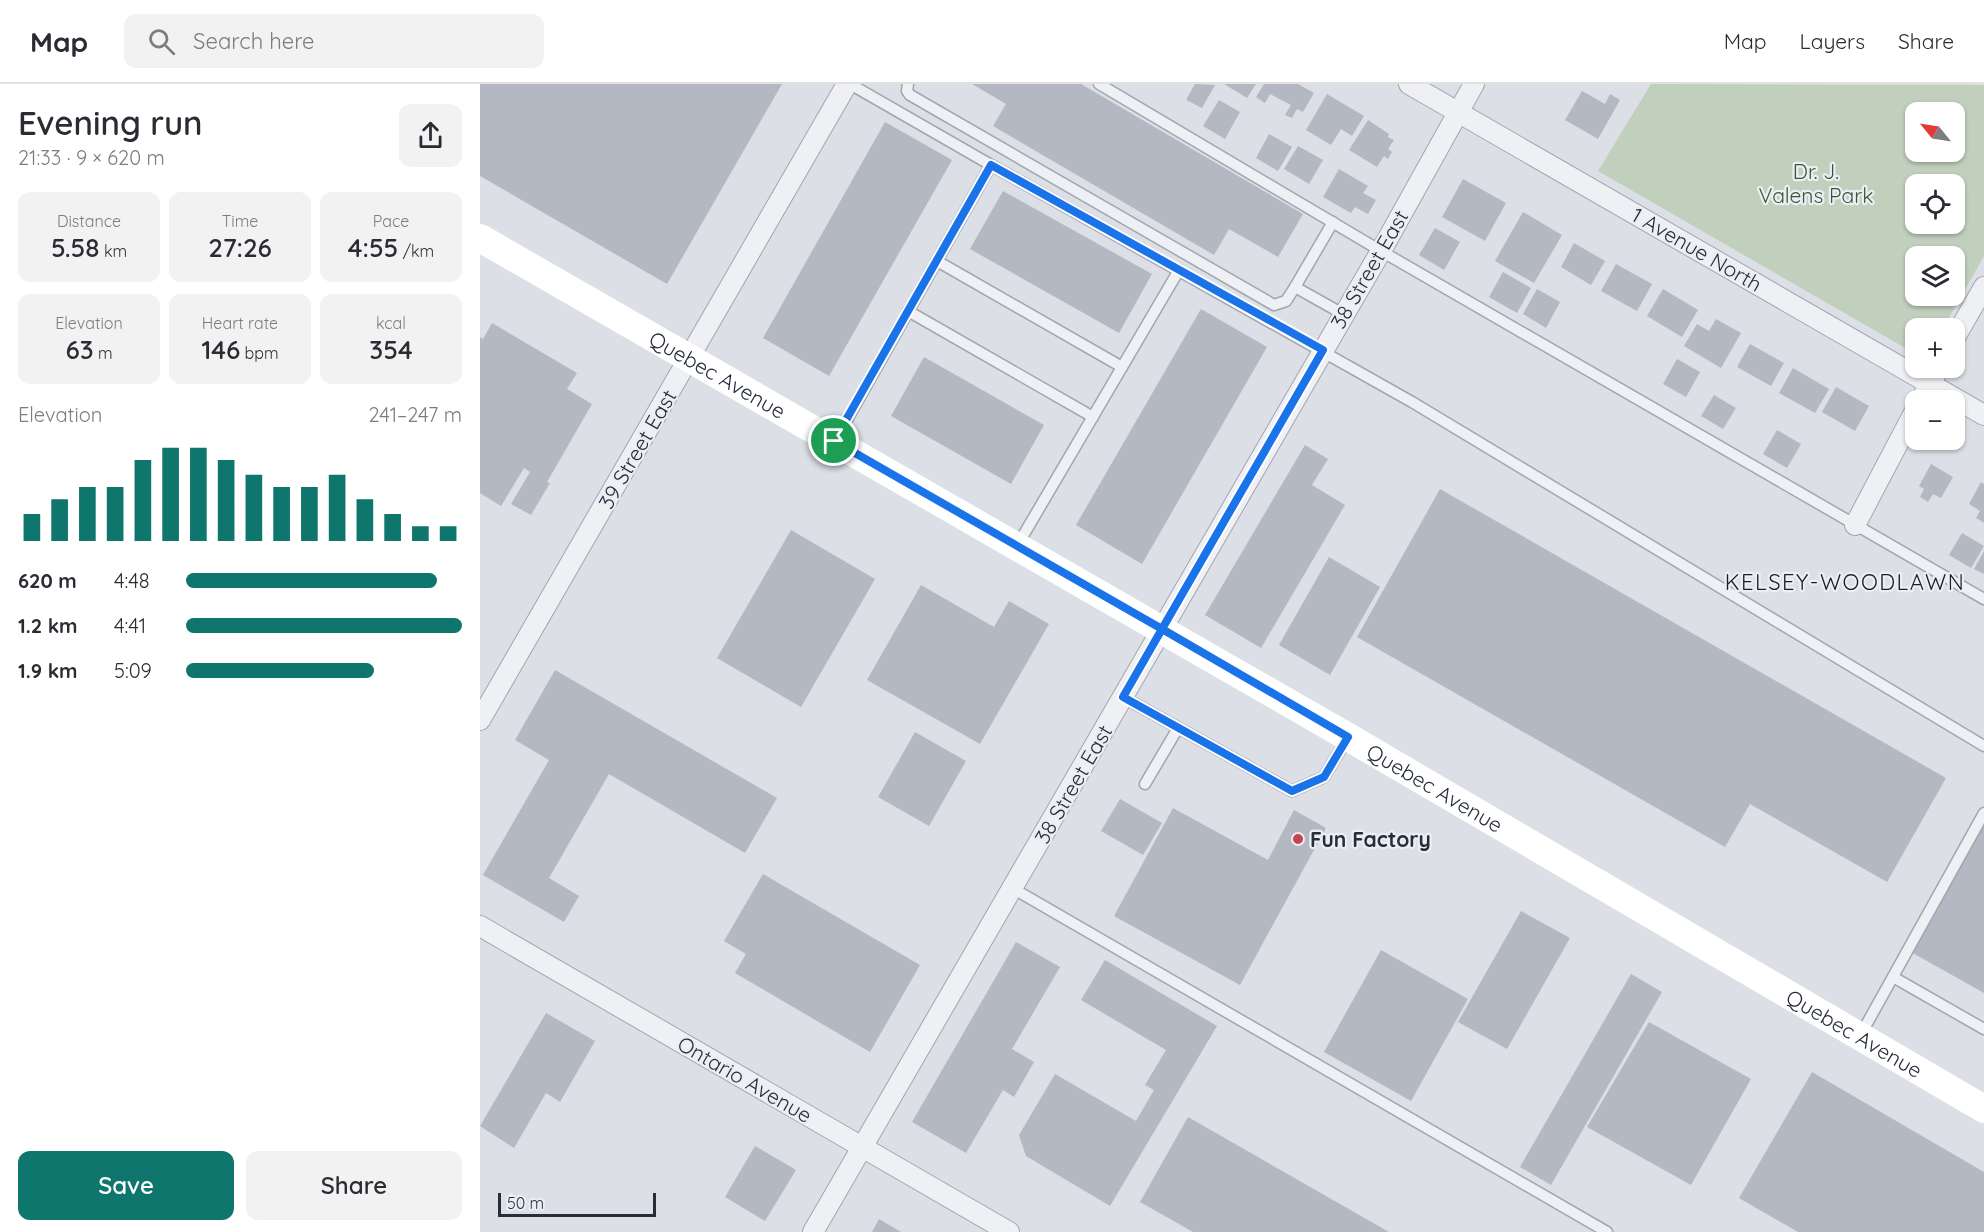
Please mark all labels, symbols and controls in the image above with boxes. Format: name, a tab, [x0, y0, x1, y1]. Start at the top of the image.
search box	[124, 14, 544, 68]
text: Map	[30, 24, 88, 59]
icon: search	[145, 25, 178, 58]
text: Search here	[193, 27, 315, 55]
text: Map	[1724, 28, 1767, 54]
text: Layers	[1800, 28, 1865, 54]
text: Share	[1898, 28, 1954, 54]
text: Evening run	[18, 102, 203, 143]
north arrow	[1905, 102, 1965, 162]
map controls	[1905, 102, 1965, 450]
button: share	[399, 104, 462, 167]
text: 21:33 · 9 × 620 m	[18, 145, 165, 170]
park label: Dr. J. Valens Park	[1758, 158, 1874, 208]
button: locate	[1905, 174, 1965, 234]
street label: 1 Avenue North	[1627, 201, 1767, 297]
street label: 38 Street East	[1325, 205, 1413, 333]
text: Distance	[57, 211, 121, 231]
text: Time	[222, 211, 258, 231]
text: Pace	[373, 211, 409, 231]
text: 5.58	[51, 231, 100, 264]
text: 27:26	[208, 231, 272, 264]
text: 4:55	[348, 231, 398, 264]
text: km	[100, 241, 127, 261]
text: /km	[398, 241, 434, 261]
button: layers	[1905, 246, 1965, 306]
text: Elevation	[55, 313, 123, 333]
text: Heart rate	[202, 313, 278, 333]
text: kcal	[376, 313, 406, 333]
button: +	[1905, 318, 1965, 378]
street label: Quebec Avenue	[645, 325, 790, 424]
text: 63	[65, 333, 94, 366]
text: 146	[201, 333, 240, 366]
text: 354	[369, 333, 413, 366]
text: m	[94, 343, 113, 363]
text: bpm	[240, 343, 279, 363]
street label: 39 Street East	[592, 385, 682, 513]
button: −	[1905, 390, 1965, 450]
text: Elevation	[18, 402, 102, 427]
text: 241–247 m	[369, 402, 462, 427]
pin	[808, 415, 859, 466]
icon: arrive	[817, 424, 850, 457]
text: 620 m	[18, 568, 77, 593]
text: 4:48	[114, 568, 150, 593]
district label: KELSEY-WOODLAWN	[1725, 568, 1965, 596]
text: 1.2 km	[18, 613, 78, 638]
text: 4:41	[114, 613, 146, 638]
text: 1.9 km	[18, 658, 78, 683]
text: 5:09	[114, 658, 152, 683]
street label: 38 Street East	[1029, 720, 1117, 848]
street label: Quebec Avenue	[1362, 738, 1508, 838]
place label: Fun Factory	[1310, 826, 1431, 852]
marker: Fun Factory	[1291, 832, 1305, 846]
street label: Quebec Avenue	[1782, 983, 1927, 1083]
street label: Ontario Avenue	[673, 1030, 817, 1128]
button: Save	[18, 1151, 234, 1220]
button: Share	[246, 1151, 462, 1220]
scale bar	[498, 1190, 656, 1218]
text: 50 m	[507, 1193, 544, 1213]

